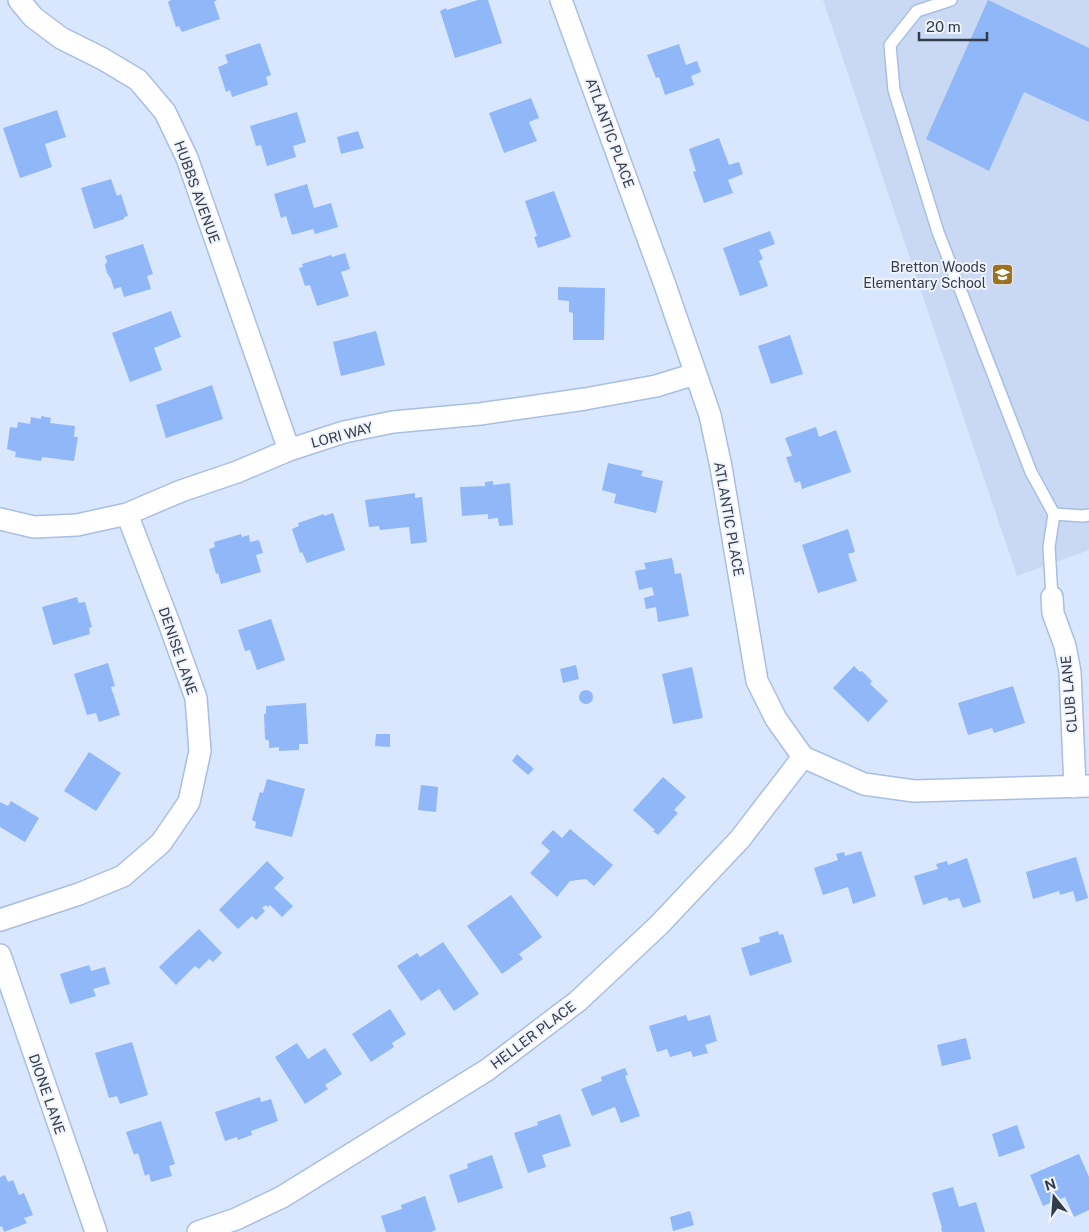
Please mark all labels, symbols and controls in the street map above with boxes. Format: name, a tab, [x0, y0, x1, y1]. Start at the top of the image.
scale bar	[919, 10, 986, 42]
text: 20 m	[926, 18, 961, 35]
street label: ATLANTIC PLACE	[583, 76, 637, 190]
street label: HUBBS AVENUE	[171, 139, 223, 245]
place label: Bretton Woods Elementary School	[863, 259, 986, 291]
school or university icon: Bretton Woods Elementary School	[990, 263, 1014, 287]
street label: LORI WAY	[309, 419, 375, 451]
street label: ATLANTIC PLACE	[711, 460, 747, 578]
street label: DENISE LANE	[155, 605, 201, 697]
street label: CLUB LANE	[1058, 655, 1080, 733]
street label: HELLER PLACE	[487, 998, 579, 1072]
street label: DIONE LANE	[26, 1052, 68, 1136]
north arrow	[1029, 1172, 1079, 1222]
text: N	[1043, 1175, 1058, 1194]

